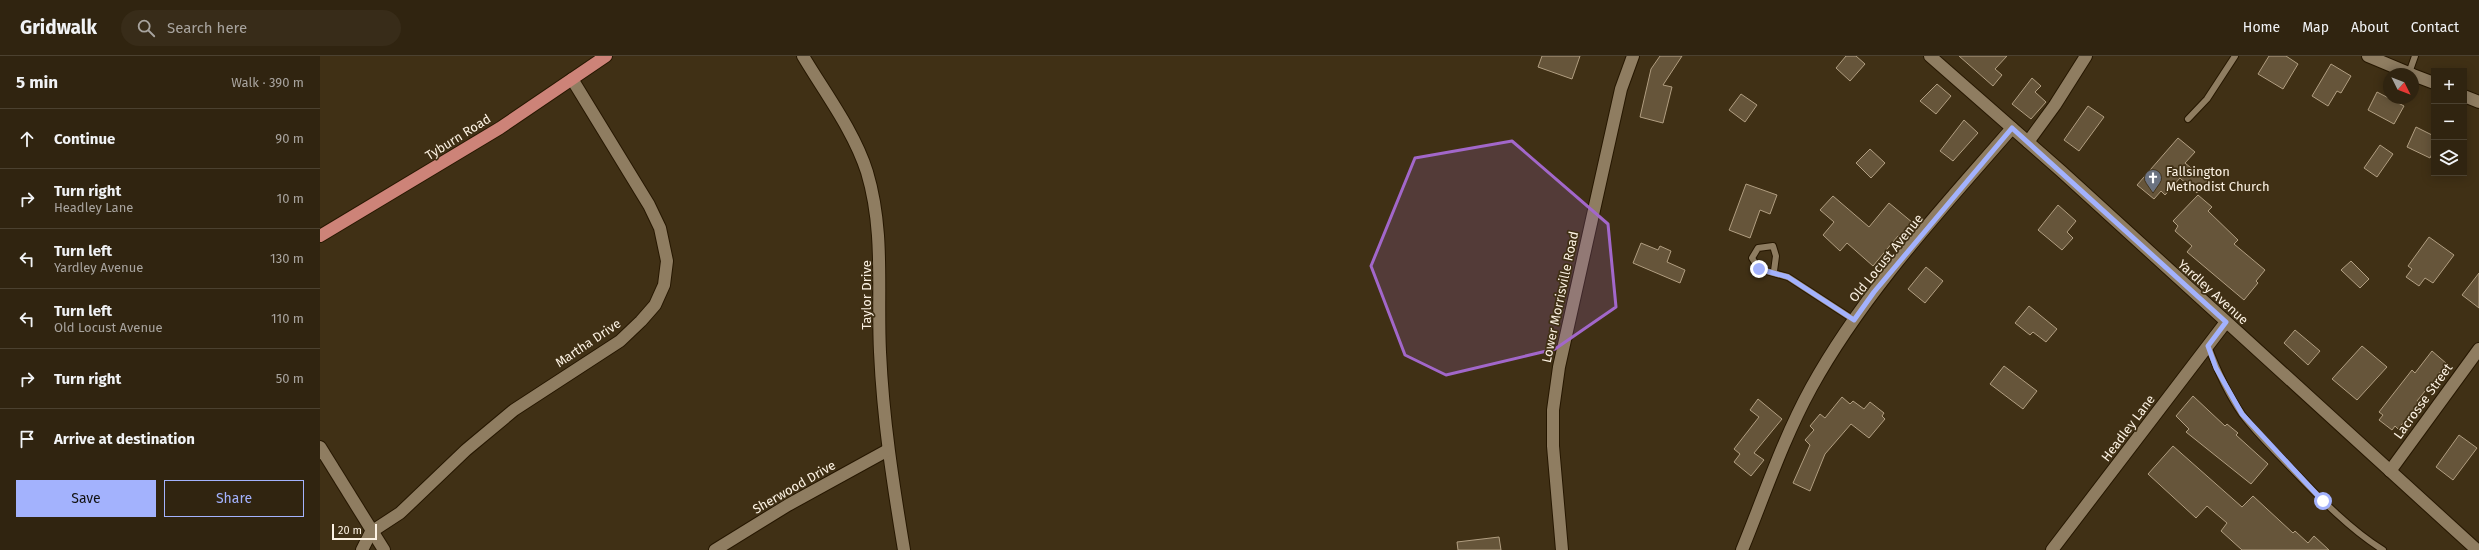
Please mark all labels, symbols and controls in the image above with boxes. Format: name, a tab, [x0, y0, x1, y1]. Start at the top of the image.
search box	[121, 10, 401, 46]
text: Gridwalk	[20, 16, 97, 39]
icon: search	[135, 17, 157, 39]
text: Search here	[167, 19, 247, 37]
text: Home	[2243, 19, 2280, 36]
text: Map	[2302, 19, 2329, 36]
text: About	[2351, 19, 2389, 36]
text: Contact	[2411, 19, 2459, 36]
north arrow	[2383, 68, 2419, 104]
map controls	[2431, 68, 2467, 176]
button: +	[2431, 68, 2467, 104]
text: 5 min	[16, 72, 58, 93]
text: Walk · 390 m	[231, 75, 304, 90]
button: −	[2431, 104, 2467, 140]
street label: Tyburn Road	[423, 111, 493, 163]
icon: ahead	[16, 128, 38, 150]
text: Continue	[54, 130, 115, 148]
text: 90 m	[275, 131, 304, 146]
button: layers	[2431, 140, 2467, 176]
place label: Fallsington Methodist Church	[2166, 164, 2270, 194]
church icon: Fallsington Methodist Church	[2143, 168, 2163, 193]
text: Turn right	[54, 182, 121, 200]
icon: right	[16, 188, 38, 210]
text: 10 m	[277, 191, 304, 206]
text: Headley Lane	[54, 200, 133, 215]
street label: Old Locust Avenue	[1846, 211, 1926, 305]
street label: Lower Morrisville Road	[1539, 230, 1581, 364]
text: Turn left	[54, 242, 112, 260]
icon: left	[16, 248, 38, 270]
text: 130 m	[270, 251, 304, 266]
street label: Yardley Avenue	[2175, 257, 2251, 327]
text: Yardley Avenue	[54, 260, 143, 275]
street label: Taylor Drive	[859, 260, 874, 330]
route end	[1750, 260, 1768, 278]
text: Turn left	[54, 302, 112, 320]
icon: left	[16, 308, 38, 330]
text: 110 m	[271, 311, 304, 326]
street label: Martha Drive	[552, 316, 624, 370]
text: Old Locust Avenue	[54, 320, 163, 335]
street label: Lacrosse Street	[2391, 360, 2456, 442]
icon: right	[16, 368, 38, 390]
text: Turn right	[54, 370, 121, 388]
text: 50 m	[276, 371, 304, 386]
street label: Headley Lane	[2098, 392, 2158, 464]
icon: arrive	[16, 428, 38, 450]
text: Arrive at destination	[54, 430, 195, 448]
street label: Sherwood Drive	[750, 457, 838, 517]
button: Save	[16, 480, 156, 517]
button: Share	[164, 480, 304, 517]
route start	[2314, 492, 2332, 510]
scale bar	[332, 522, 377, 541]
text: 20 m	[338, 524, 362, 537]

